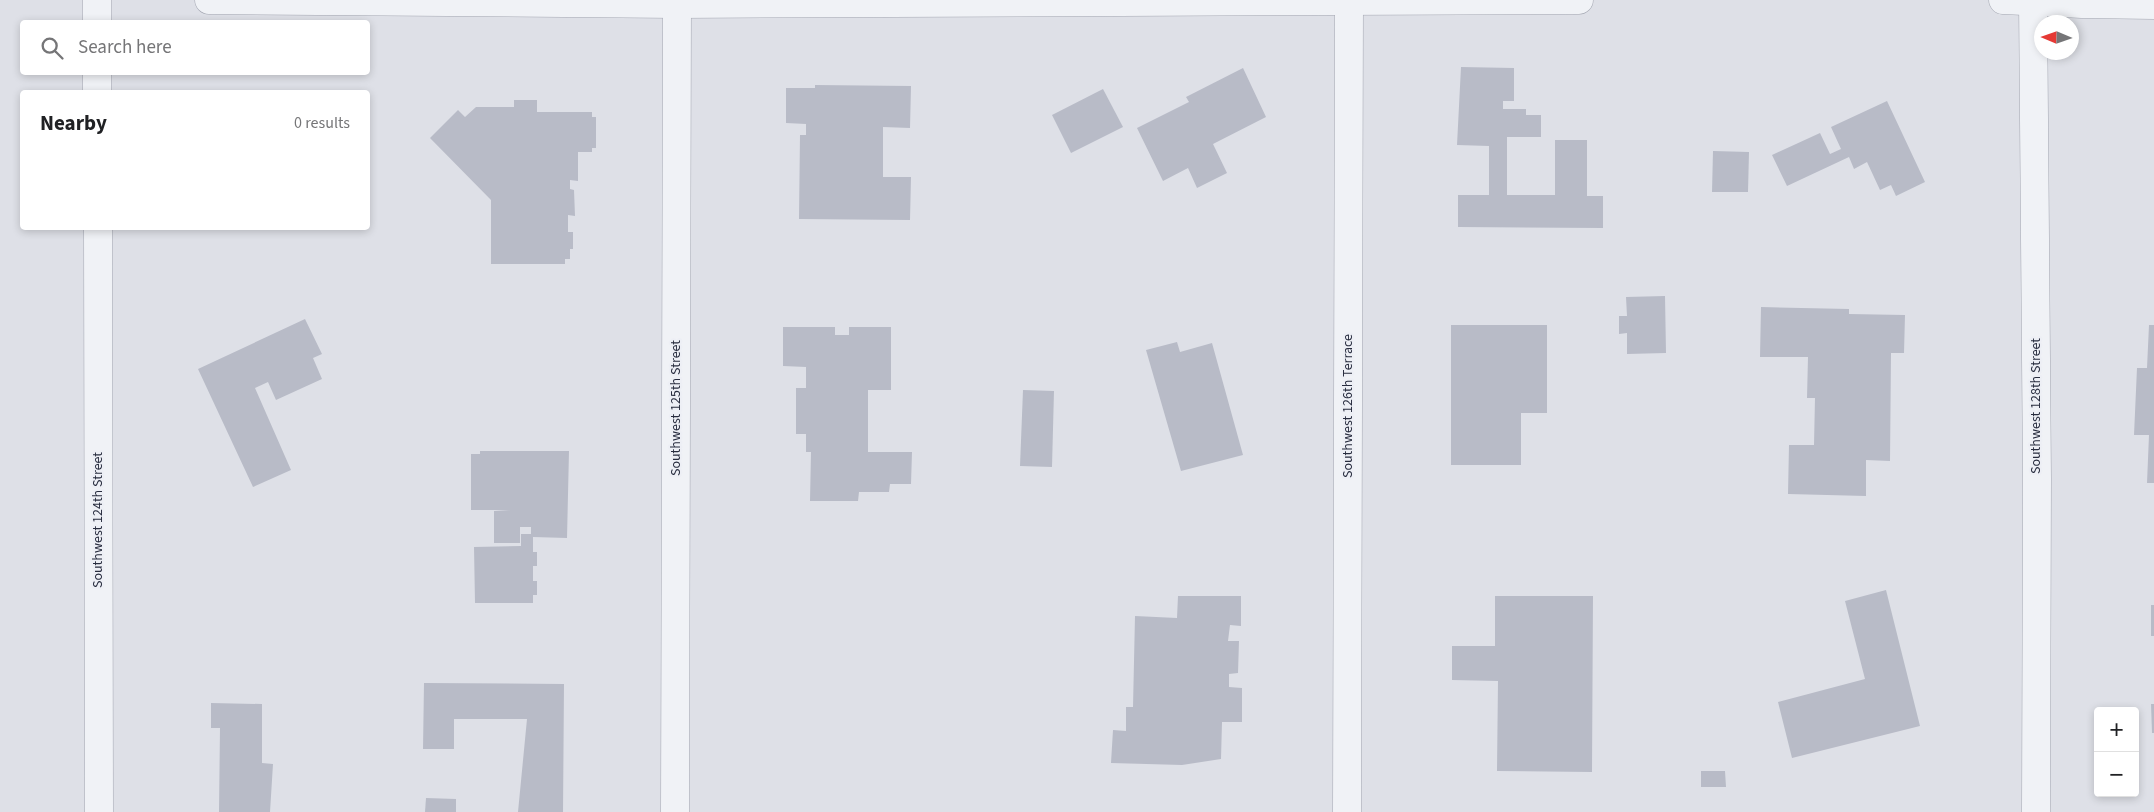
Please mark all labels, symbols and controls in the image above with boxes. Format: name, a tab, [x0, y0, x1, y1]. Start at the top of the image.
north arrow	[2034, 15, 2079, 60]
search box	[20, 20, 370, 75]
icon: search	[38, 34, 66, 62]
text: Search here	[78, 34, 172, 61]
text: Nearby	[40, 108, 107, 138]
text: 0 results	[294, 112, 350, 134]
street label: Southwest 126th Terrace	[1338, 334, 1358, 478]
street label: Southwest 128th Street	[2026, 338, 2046, 474]
street label: Southwest 125th Street	[666, 340, 686, 476]
street label: Southwest 124th Street	[88, 452, 108, 588]
map controls	[2094, 707, 2139, 797]
button: +	[2094, 707, 2139, 752]
button: −	[2094, 752, 2139, 797]

